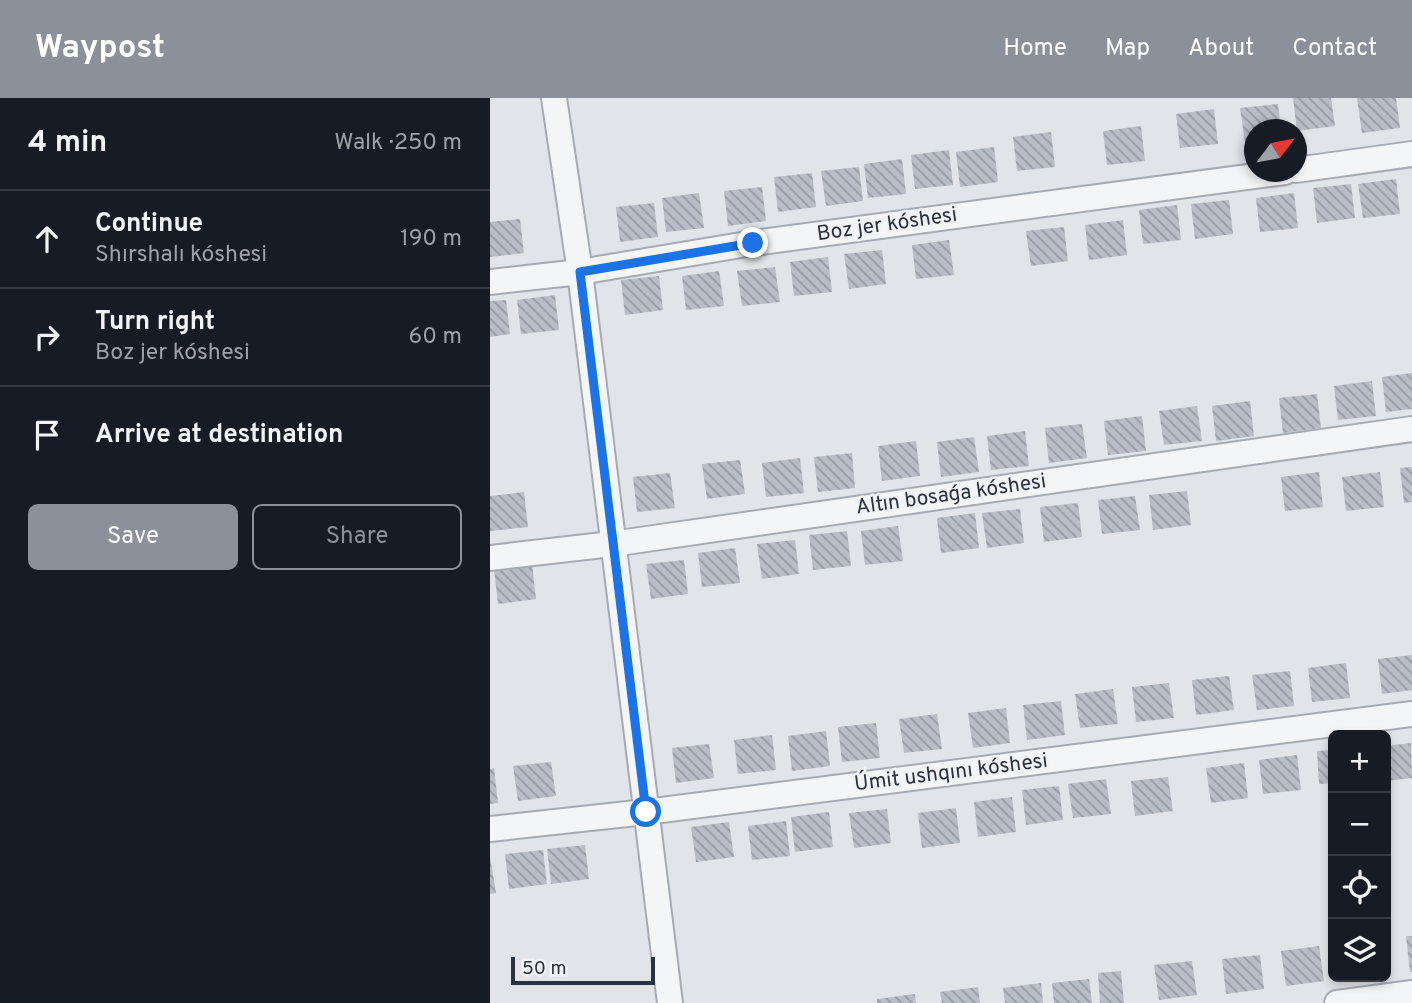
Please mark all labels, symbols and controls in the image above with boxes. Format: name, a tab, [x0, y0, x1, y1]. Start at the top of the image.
text: Waypost	[35, 28, 165, 70]
text: Home	[1003, 34, 1067, 64]
text: Map	[1105, 34, 1150, 64]
text: About	[1188, 34, 1254, 64]
text: Contact	[1292, 34, 1377, 64]
north arrow	[1244, 119, 1307, 182]
text: 4 min	[28, 125, 107, 162]
text: Walk · 250 m	[334, 129, 462, 158]
street label: Boz jer kóshesi	[815, 202, 959, 248]
text: Continue	[95, 208, 203, 241]
icon: ahead	[28, 220, 66, 258]
text: 190 m	[400, 225, 462, 254]
route end	[737, 227, 768, 258]
text: Shırshalı kóshesi	[95, 241, 267, 270]
text: Turn right	[95, 306, 215, 339]
icon: right	[28, 318, 66, 356]
text: 60 m	[409, 323, 462, 352]
text: Boz jer kóshesi	[95, 339, 250, 368]
icon: arrive	[28, 416, 66, 454]
text: Arrive at destination	[95, 419, 343, 452]
street label: Altın bosaǵa kóshesi	[854, 468, 1048, 522]
button: Save	[28, 504, 238, 570]
button: Share	[252, 504, 462, 570]
map controls	[1328, 730, 1391, 982]
button: +	[1328, 730, 1391, 793]
street label: Úmit ushqını kóshesi	[853, 747, 1049, 798]
button: −	[1328, 793, 1391, 856]
route start	[630, 796, 661, 827]
button: locate	[1328, 856, 1391, 919]
button: layers	[1328, 919, 1391, 982]
scale bar	[511, 954, 654, 986]
text: 50 m	[522, 957, 567, 981]

